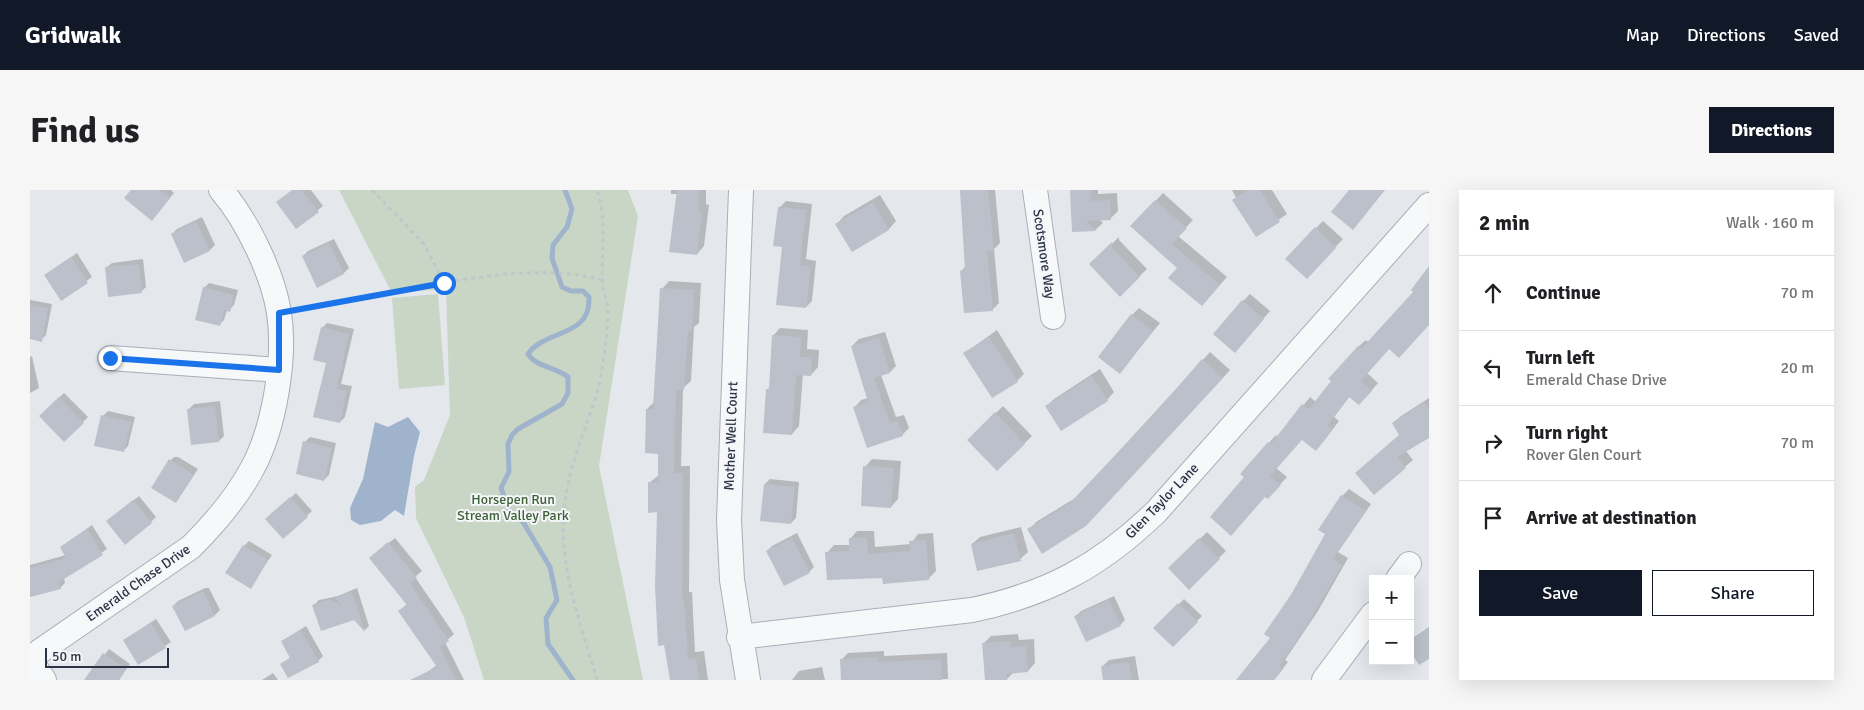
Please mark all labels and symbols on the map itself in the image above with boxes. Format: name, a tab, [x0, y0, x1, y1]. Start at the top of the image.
street label: Scotsmore Way	[1029, 208, 1059, 301]
route start	[433, 272, 456, 295]
route end	[99, 347, 122, 370]
street label: Mother Well Court	[721, 381, 741, 491]
street label: Glen Taylor Lane	[1122, 460, 1202, 542]
park label: Horsepen Run Stream Valley Park	[457, 491, 569, 524]
street label: Emerald Chase Drive	[83, 541, 193, 625]
scale bar	[45, 645, 169, 668]

